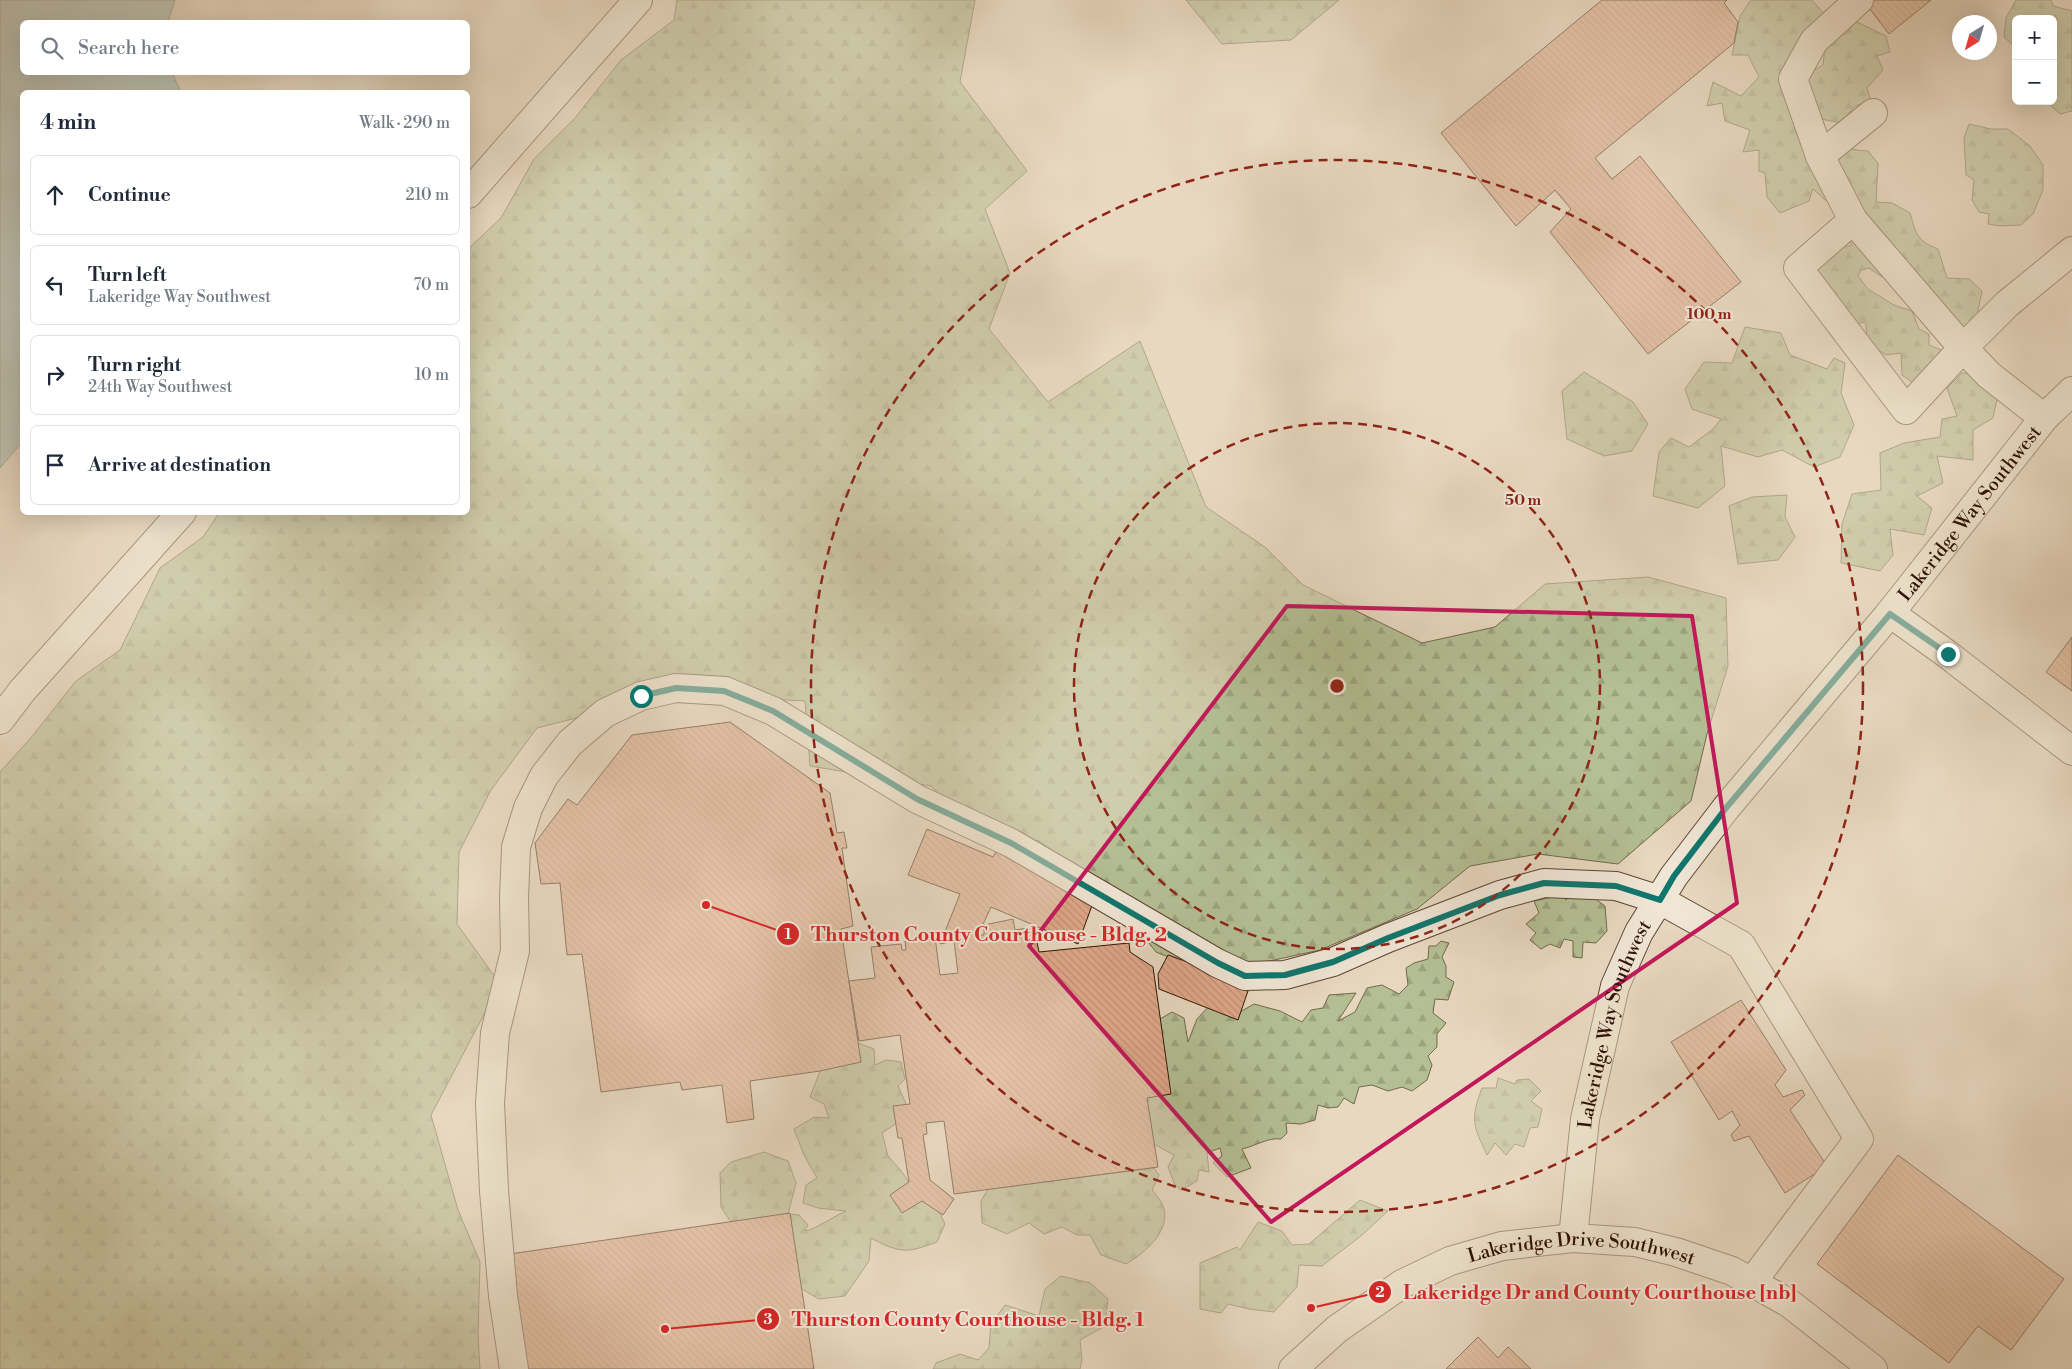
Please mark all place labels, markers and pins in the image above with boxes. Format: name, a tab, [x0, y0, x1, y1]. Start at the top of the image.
centre of rings	[1328, 677, 1346, 695]
callout: Thurston County Courthouse - Bldg. 2	[776, 917, 1177, 952]
callout: Lakeridge Dr and County Courthouse [nb]	[1368, 1274, 1807, 1309]
callout: Thurston County Courthouse - Bldg. 1	[756, 1301, 1154, 1336]

